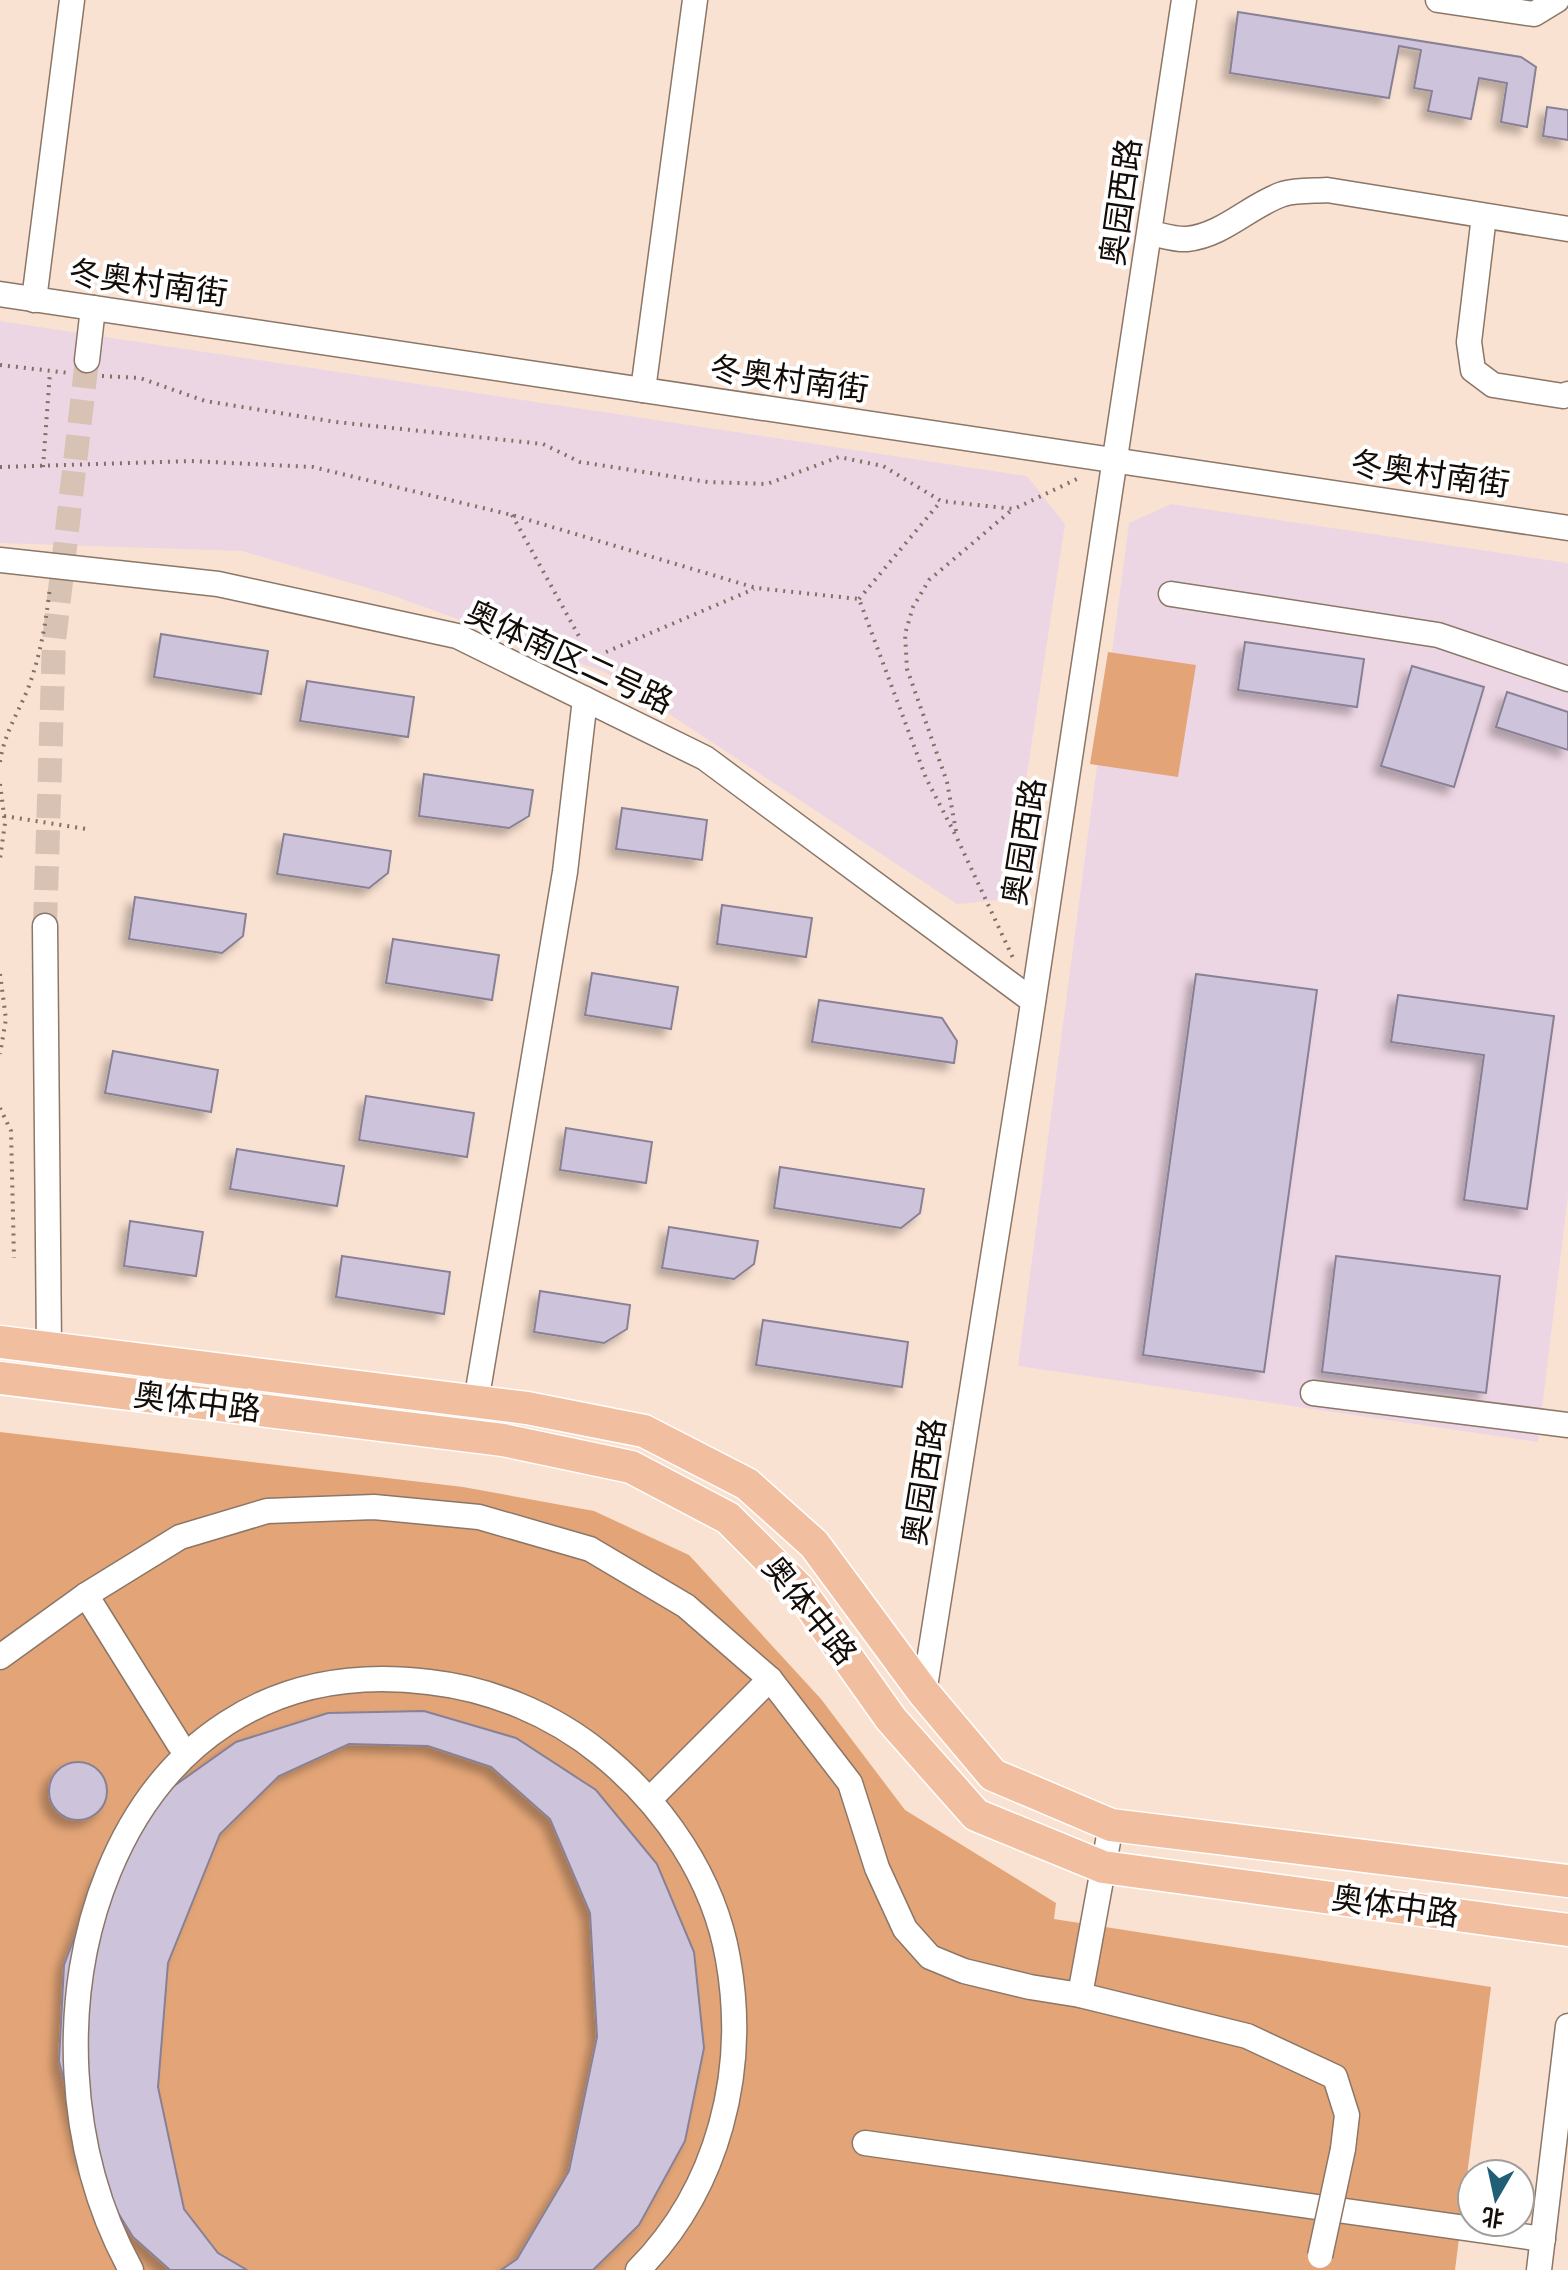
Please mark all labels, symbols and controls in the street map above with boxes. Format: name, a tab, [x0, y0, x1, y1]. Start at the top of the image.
street label: 奥园西路	[1095, 136, 1147, 268]
street label: 冬奥村南街	[67, 255, 230, 311]
street label: 冬奥村南街	[708, 351, 871, 407]
street label: 冬奥村南街	[1349, 446, 1512, 502]
street label: 奥体南区二号路	[461, 594, 678, 720]
street label: 奥园西路	[997, 776, 1051, 908]
street label: 奥体中路	[132, 1377, 263, 1427]
street label: 奥园西路	[897, 1416, 951, 1548]
street label: 奥体中路	[756, 1550, 863, 1671]
street label: 奥体中路	[1329, 1880, 1461, 1932]
north arrow	[1456, 2158, 1536, 2238]
text: 北	[1480, 2204, 1506, 2230]

